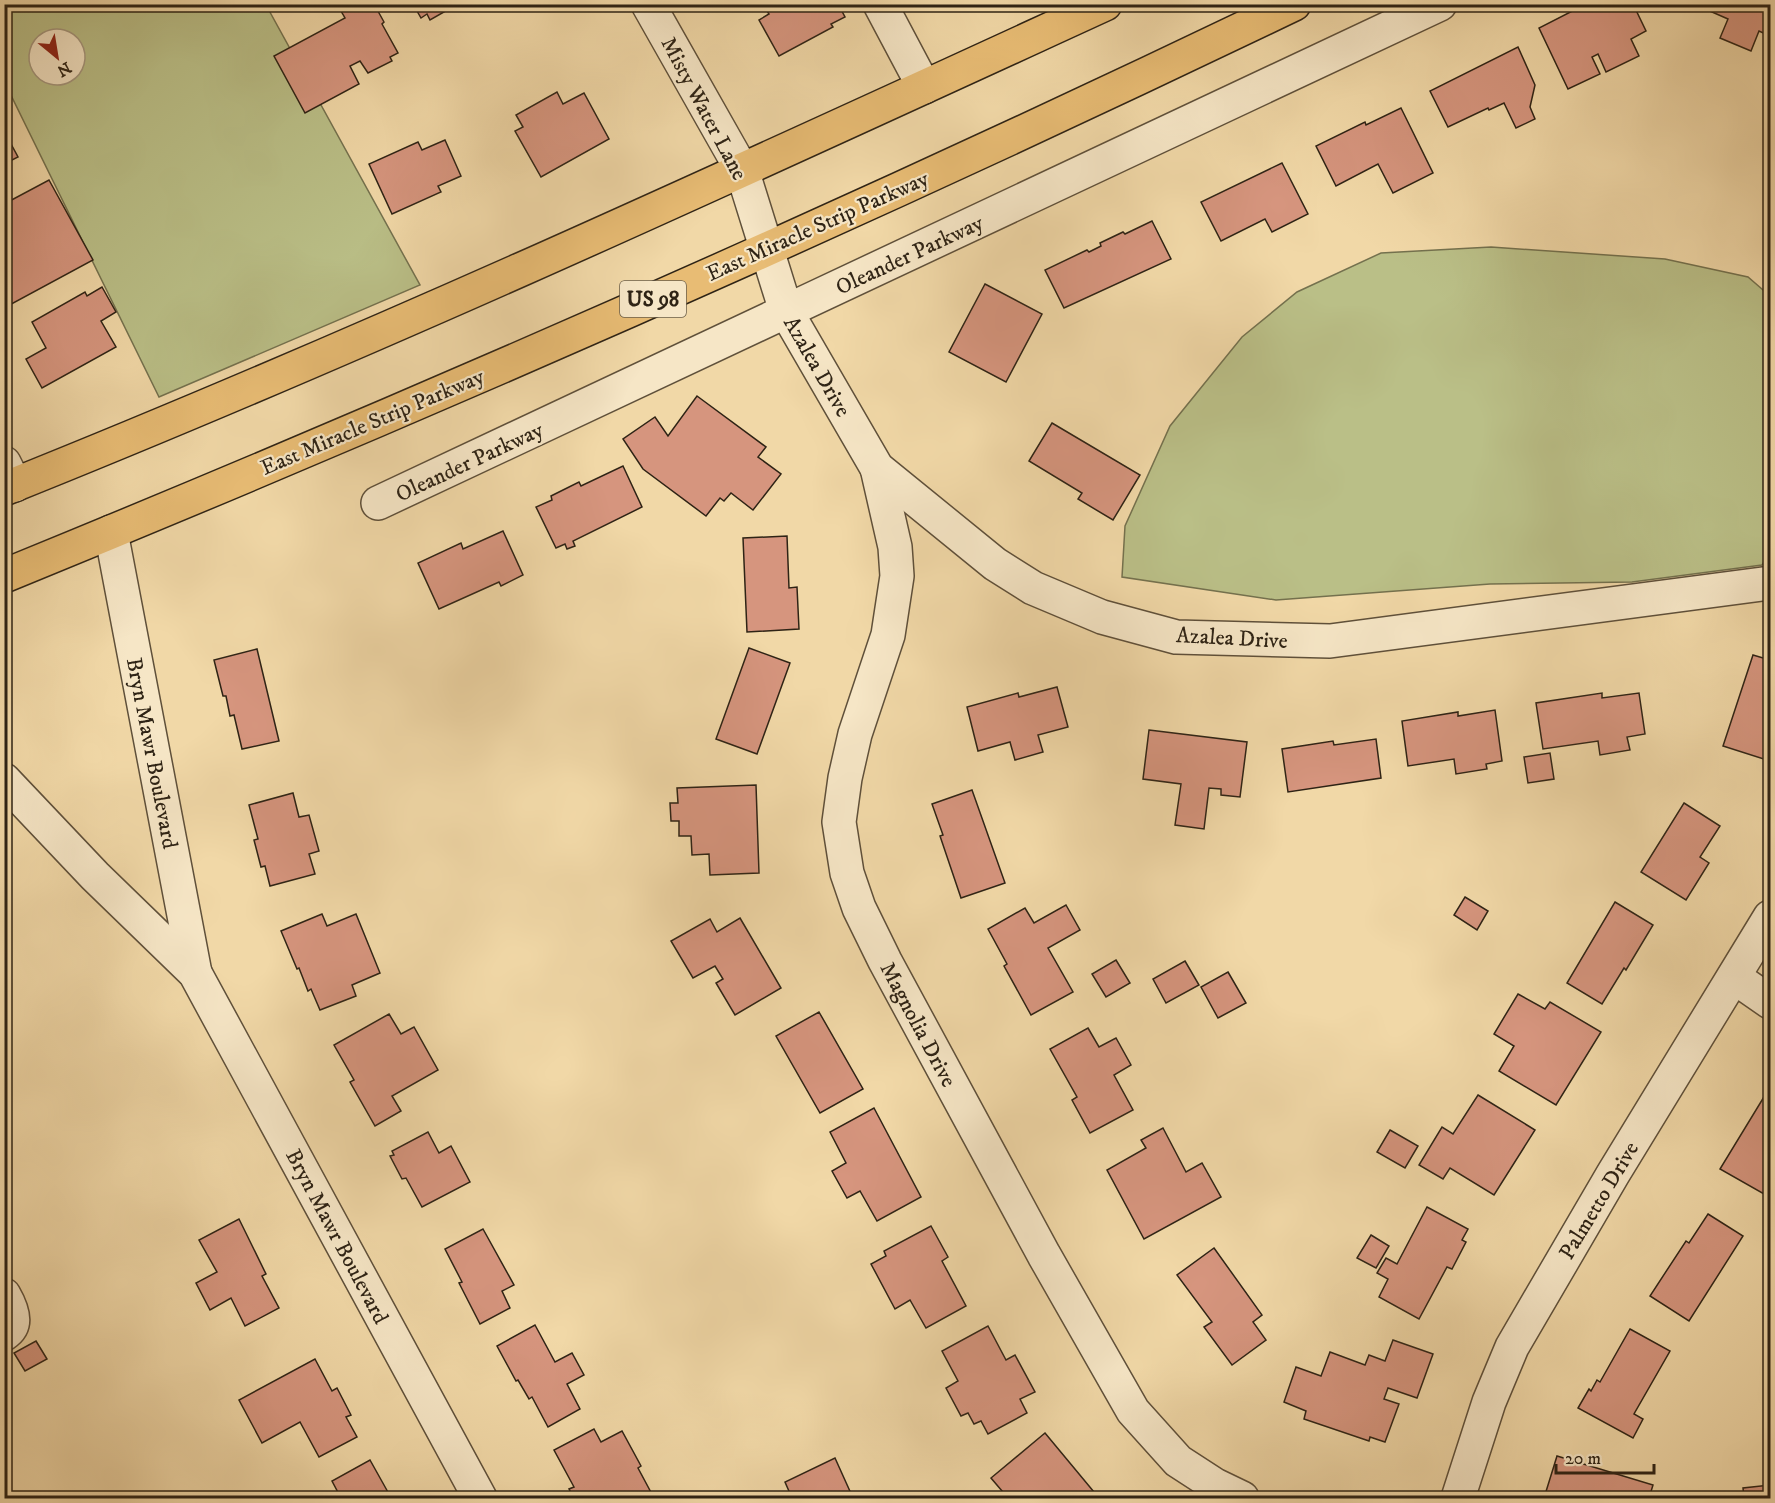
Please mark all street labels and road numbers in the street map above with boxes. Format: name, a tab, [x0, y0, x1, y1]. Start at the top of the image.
street label: Misty Water Lane	[655, 32, 753, 185]
street label: East Miracle Strip Parkway	[702, 165, 933, 288]
street label: Oleander Parkway	[832, 209, 988, 301]
road number: US 98	[620, 281, 686, 317]
street label: Azalea Drive	[777, 312, 856, 422]
street label: East Miracle Strip Parkway	[257, 363, 489, 482]
street label: Oleander Parkway	[392, 416, 548, 508]
street label: Azalea Drive	[1175, 622, 1288, 655]
street label: Bryn Mawr Boulevard	[120, 656, 183, 851]
street label: Magnolia Drive	[873, 958, 962, 1092]
street label: Palmetto Drive	[1554, 1137, 1645, 1265]
street label: Bryn Mawr Boulevard	[279, 1145, 394, 1329]

